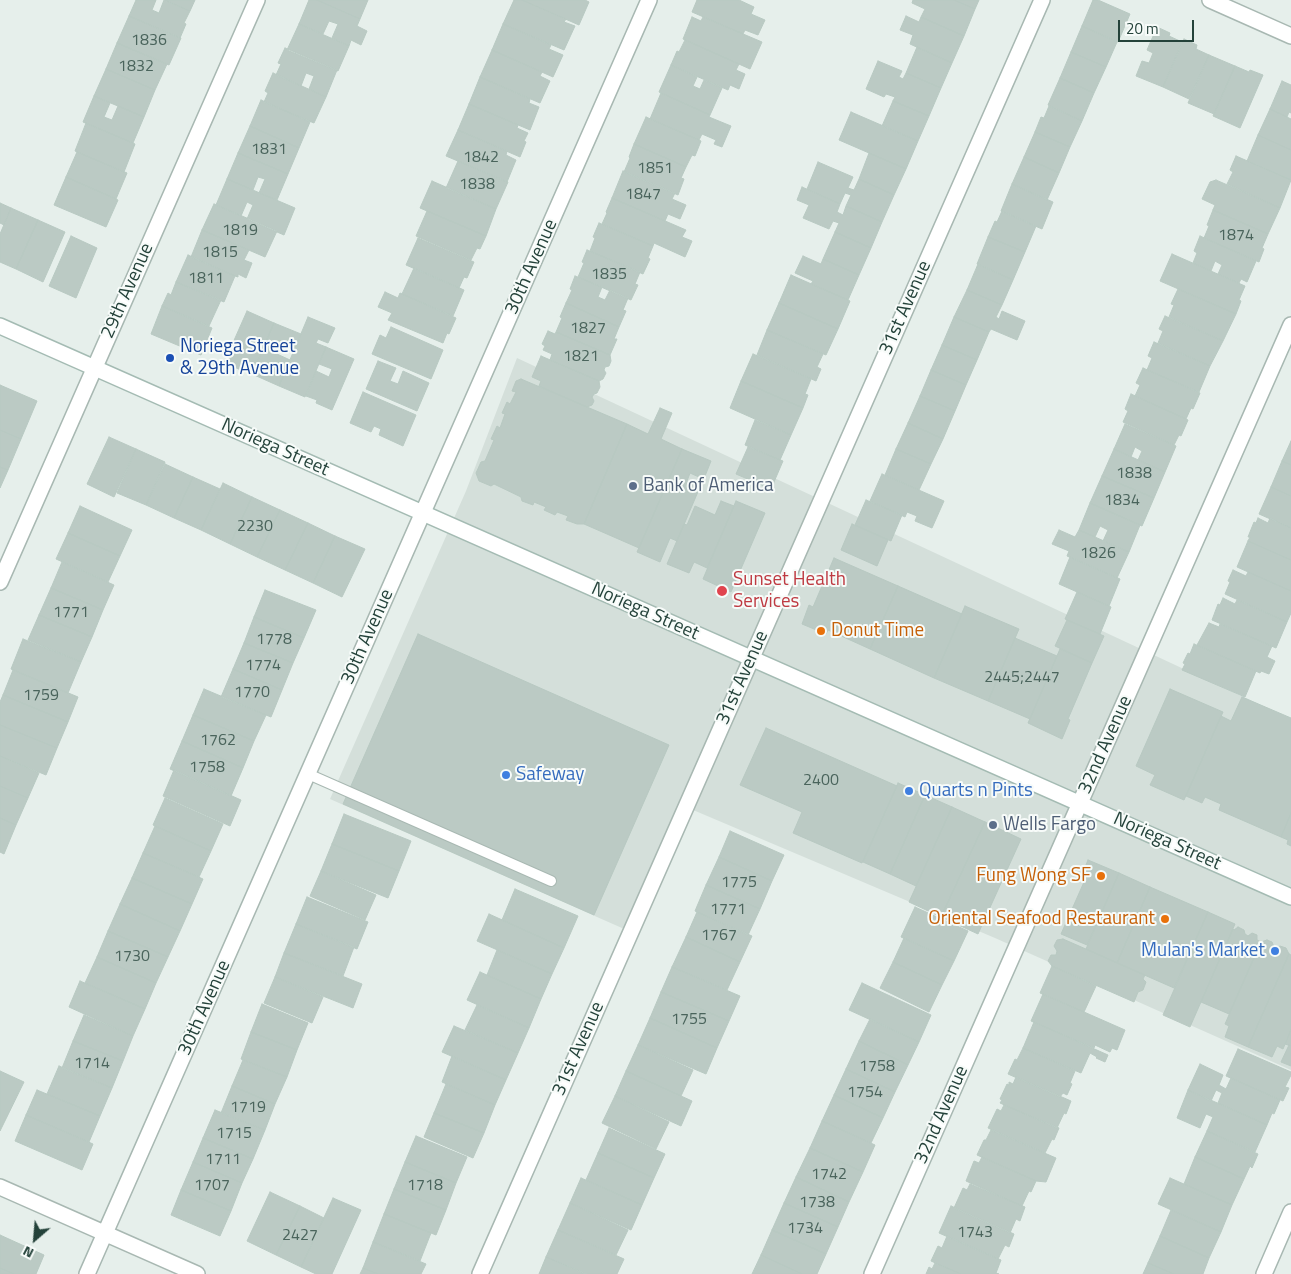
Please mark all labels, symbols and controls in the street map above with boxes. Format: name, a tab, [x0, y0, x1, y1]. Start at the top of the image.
scale bar	[1121, 10, 1197, 42]
text: 20 m	[1126, 17, 1159, 40]
house number: 1836	[131, 31, 167, 51]
house number: 1832	[118, 57, 154, 77]
house number: 1831	[251, 140, 287, 160]
house number: 1842	[463, 148, 499, 168]
house number: 1851	[637, 159, 673, 179]
house number: 1838	[459, 175, 495, 195]
house number: 1847	[625, 185, 661, 205]
street label: 30th Avenue	[501, 216, 563, 318]
house number: 1819	[222, 221, 258, 241]
house number: 1874	[1218, 226, 1254, 246]
street label: 29th Avenue	[97, 240, 159, 342]
house number: 1815	[202, 243, 238, 263]
street label: 31st Avenue	[875, 258, 937, 358]
house number: 1835	[591, 265, 627, 285]
house number: 1811	[188, 269, 224, 289]
house number: 1827	[570, 319, 606, 339]
place label: Noriega Street & 29th Avenue	[180, 336, 299, 380]
house number: 1821	[563, 347, 599, 367]
marker: Noriega Street & 29th Avenue	[164, 352, 176, 364]
street label: Noriega Street	[218, 414, 332, 482]
house number: 1838	[1116, 464, 1152, 484]
place label: Bank of America	[643, 475, 774, 497]
marker: Bank of America	[627, 480, 639, 492]
house number: 1834	[1104, 491, 1140, 511]
house number: 2230	[237, 517, 273, 537]
house number: 1826	[1080, 544, 1116, 564]
place label: Sunset Health Services	[733, 569, 846, 613]
street label: Noriega Street	[588, 578, 702, 646]
marker: Sunset Health Services	[715, 584, 729, 598]
street label: 30th Avenue	[337, 586, 399, 688]
house number: 1771	[53, 603, 89, 623]
place label: Donut Time	[831, 620, 924, 642]
marker: Donut Time	[815, 625, 827, 637]
street label: 31st Avenue	[712, 628, 774, 728]
house number: 1778	[256, 630, 292, 650]
house number: 1774	[245, 656, 281, 676]
house number: 2445;2447	[984, 668, 1060, 688]
house number: 1770	[234, 683, 270, 703]
house number: 1759	[23, 686, 59, 706]
street label: 32nd Avenue	[1074, 692, 1138, 798]
house number: 1762	[200, 731, 236, 751]
house number: 1758	[189, 758, 225, 778]
place label: Safeway	[516, 764, 584, 786]
marker: Safeway	[500, 769, 512, 781]
house number: 2400	[803, 771, 839, 791]
place label: Quarts n Pints	[919, 780, 1033, 802]
marker: Quarts n Pints	[903, 785, 915, 797]
street label: Noriega Street	[1110, 808, 1224, 876]
place label: Wells Fargo	[1003, 814, 1096, 836]
marker: Wells Fargo	[987, 819, 999, 831]
place label: Fung Wong SF	[976, 865, 1091, 887]
marker: Fung Wong SF	[1095, 870, 1107, 882]
house number: 1775	[721, 873, 757, 893]
house number: 1771	[710, 900, 746, 920]
place label: Oriental Seafood Restaurant	[928, 908, 1155, 930]
marker: Oriental Seafood Restaurant	[1159, 913, 1171, 925]
house number: 1767	[701, 926, 737, 946]
place label: Mulan's Market	[1141, 940, 1265, 962]
marker: Mulan's Market	[1269, 945, 1281, 957]
house number: 1730	[114, 947, 150, 967]
street label: 30th Avenue	[174, 957, 236, 1059]
street label: 31st Avenue	[548, 999, 610, 1099]
house number: 1755	[671, 1010, 707, 1030]
house number: 1714	[74, 1054, 110, 1074]
house number: 1758	[859, 1057, 895, 1077]
street label: 32nd Avenue	[910, 1062, 974, 1168]
house number: 1754	[847, 1083, 883, 1103]
house number: 1719	[230, 1098, 266, 1118]
house number: 1715	[216, 1124, 252, 1144]
house number: 1711	[205, 1150, 241, 1170]
house number: 1742	[811, 1165, 847, 1185]
house number: 1707	[194, 1176, 230, 1196]
house number: 1718	[407, 1176, 443, 1196]
house number: 1738	[799, 1193, 835, 1213]
north arrow	[10, 1214, 60, 1264]
house number: 1734	[787, 1219, 823, 1239]
house number: 1743	[957, 1223, 993, 1243]
house number: 2427	[282, 1226, 318, 1246]
text: N	[19, 1241, 37, 1264]

